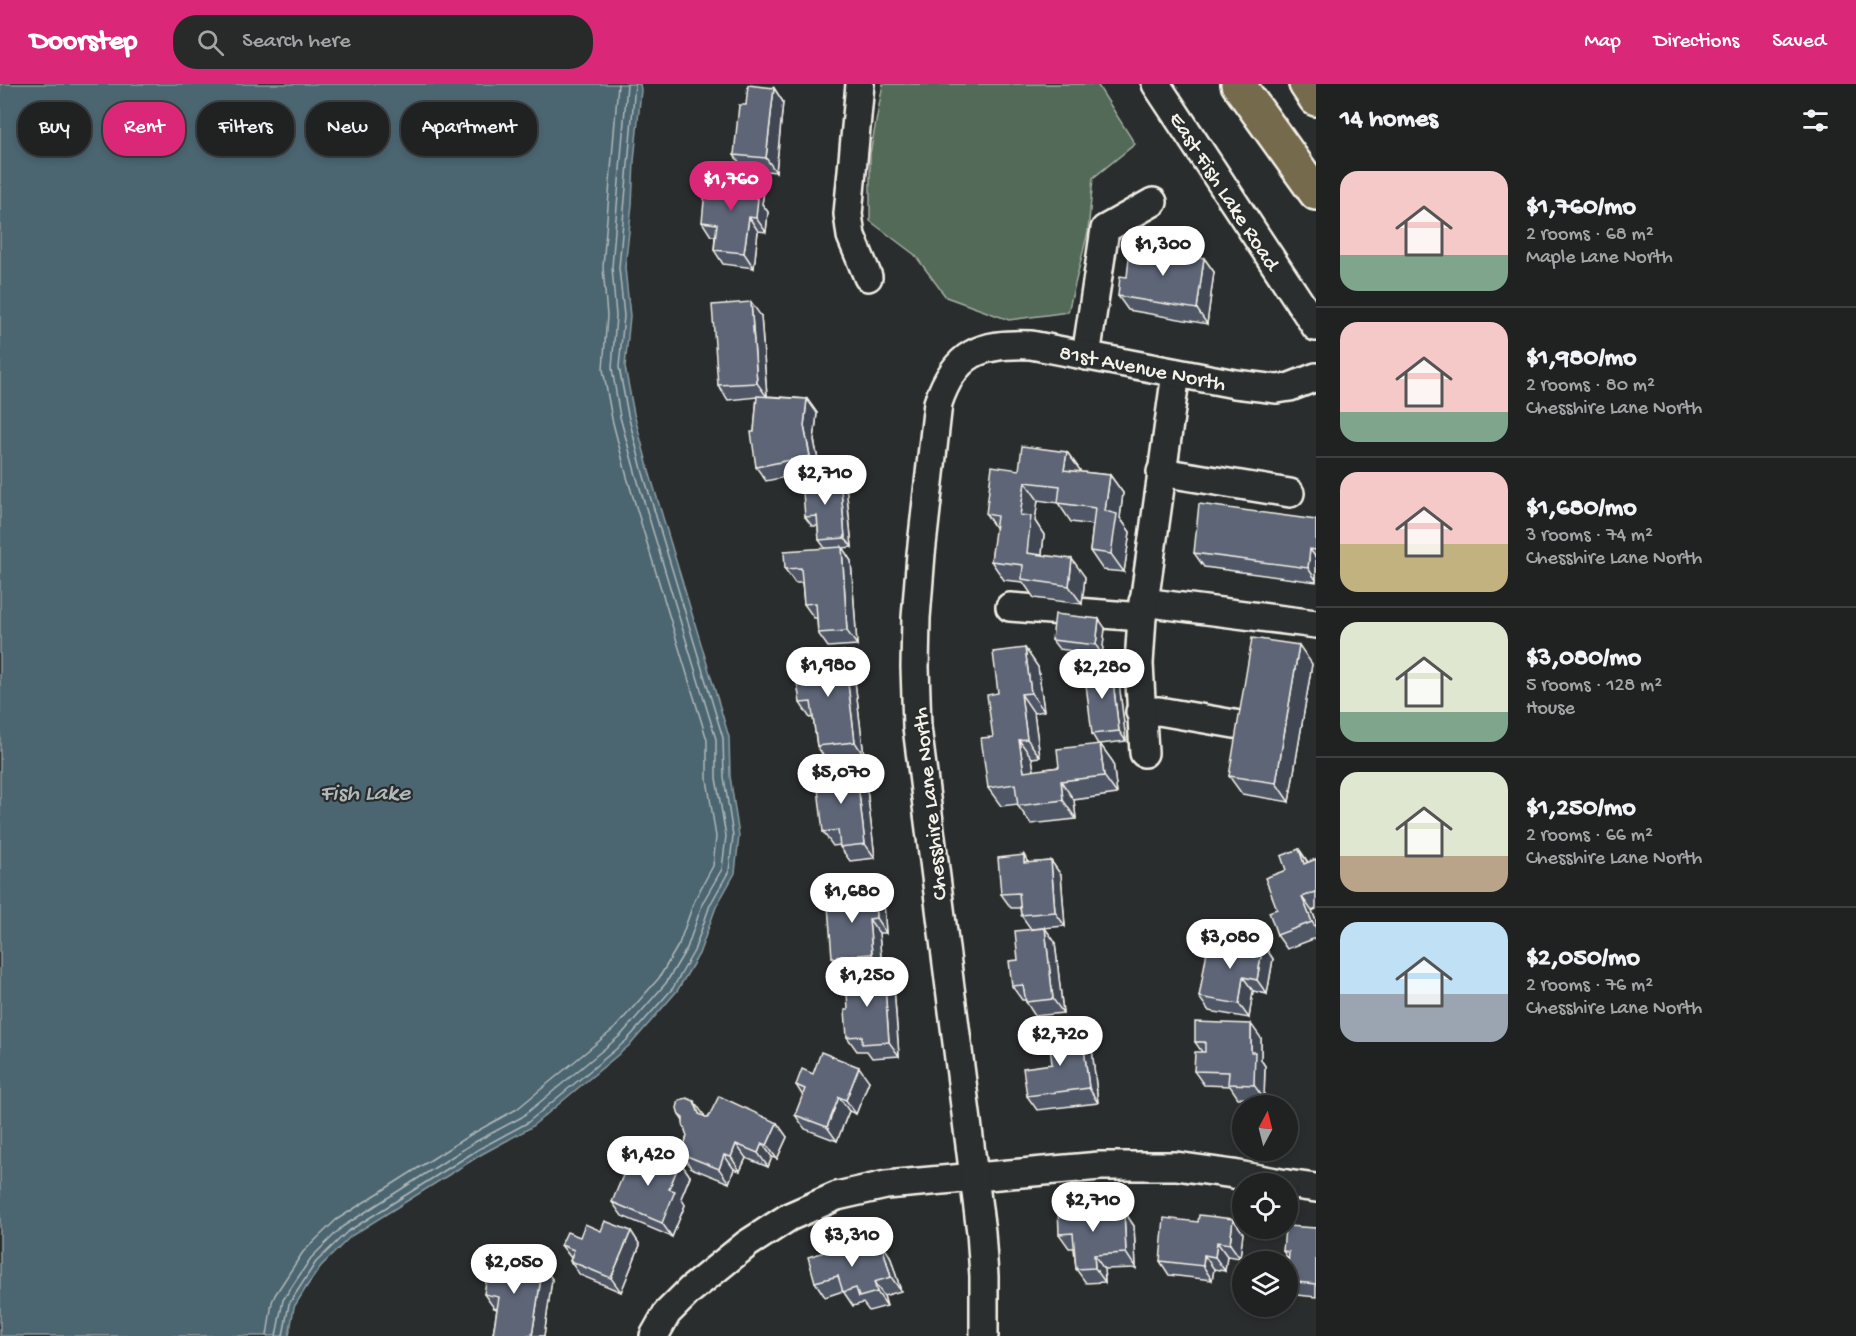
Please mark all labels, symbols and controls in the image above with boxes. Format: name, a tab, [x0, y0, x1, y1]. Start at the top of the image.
search box	[173, 15, 593, 69]
text: Doorstep	[30, 26, 137, 59]
icon: search	[194, 26, 227, 59]
text: Search here	[242, 29, 351, 55]
text: Map	[1584, 30, 1621, 55]
text: Directions	[1654, 30, 1739, 55]
text: Saved	[1772, 30, 1826, 55]
chip: Buy	[18, 102, 91, 156]
chip: Rent	[103, 102, 185, 156]
chip: Filters	[197, 102, 294, 156]
chip: New	[306, 102, 389, 156]
chip: Apartment	[401, 102, 537, 156]
icon: filters	[1799, 104, 1832, 137]
text: 14 homes	[1340, 105, 1438, 136]
street label: East Fish Lake Road	[1162, 108, 1285, 278]
pin: $1,760	[682, 161, 780, 212]
text: $1,760	[703, 169, 759, 192]
text: $1,760/mo	[1526, 193, 1636, 224]
icon: home	[1388, 195, 1460, 267]
text: 2 rooms · 68 m²	[1526, 224, 1654, 247]
pin: $1,300	[1114, 226, 1212, 277]
text: $1,300	[1135, 234, 1191, 257]
text: Maple Lane North	[1526, 247, 1673, 270]
street label: 81st Avenue North	[1057, 341, 1228, 399]
text: $1,980/mo	[1526, 344, 1637, 375]
icon: home	[1388, 346, 1460, 418]
text: 2 rooms · 80 m²	[1526, 375, 1655, 398]
text: Chesshire Lane North	[1526, 398, 1702, 421]
pin: $2,710	[776, 455, 874, 506]
text: $2,710	[798, 463, 852, 486]
text: $1,680/mo	[1526, 494, 1637, 525]
icon: home	[1388, 496, 1460, 568]
text: 3 rooms · 74 m²	[1526, 525, 1653, 548]
text: Chesshire Lane North	[1526, 548, 1702, 571]
text: $3,080/mo	[1526, 644, 1641, 675]
icon: home	[1388, 646, 1460, 718]
pin: $1,980	[779, 647, 877, 698]
pin: $2,280	[1053, 649, 1151, 700]
text: $1,980	[800, 655, 856, 678]
text: $2,280	[1073, 657, 1131, 680]
text: 5 rooms · 128 m²	[1526, 675, 1662, 698]
text: House	[1526, 698, 1575, 721]
street label: Chesshire Lane North	[909, 706, 955, 901]
pin: $5,070	[792, 754, 890, 805]
text: $5,070	[812, 762, 870, 785]
water label: Fish Lake	[320, 780, 412, 809]
text: $1,250/mo	[1526, 794, 1636, 825]
icon: home	[1388, 796, 1460, 868]
text: 2 rooms · 66 m²	[1526, 825, 1653, 848]
text: Chesshire Lane North	[1526, 848, 1702, 871]
pin: $1,680	[803, 873, 901, 924]
text: $1,680	[824, 881, 880, 904]
pin: $3,080	[1181, 919, 1279, 970]
text: $3,080	[1200, 927, 1260, 950]
text: $2,050/mo	[1526, 944, 1640, 975]
icon: home	[1388, 946, 1460, 1018]
pin: $1,250	[818, 957, 916, 1008]
text: $1,250	[839, 965, 895, 988]
text: 2 rooms · 76 m²	[1526, 975, 1653, 998]
text: Chesshire Lane North	[1526, 998, 1702, 1021]
pin: $2,720	[1011, 1016, 1109, 1067]
text: $2,720	[1032, 1024, 1088, 1047]
north arrow	[1232, 1095, 1298, 1161]
map controls	[1232, 1095, 1298, 1317]
pin: $1,420	[599, 1136, 697, 1187]
text: $1,420	[621, 1144, 675, 1167]
button: locate	[1232, 1173, 1298, 1239]
pin: $2,710	[1044, 1182, 1142, 1233]
text: $2,710	[1066, 1190, 1120, 1213]
pin: $3,310	[803, 1217, 901, 1268]
text: $3,310	[824, 1225, 880, 1248]
pin: $2,050	[465, 1244, 563, 1295]
button: layers	[1232, 1251, 1298, 1317]
text: $2,050	[485, 1252, 543, 1275]

